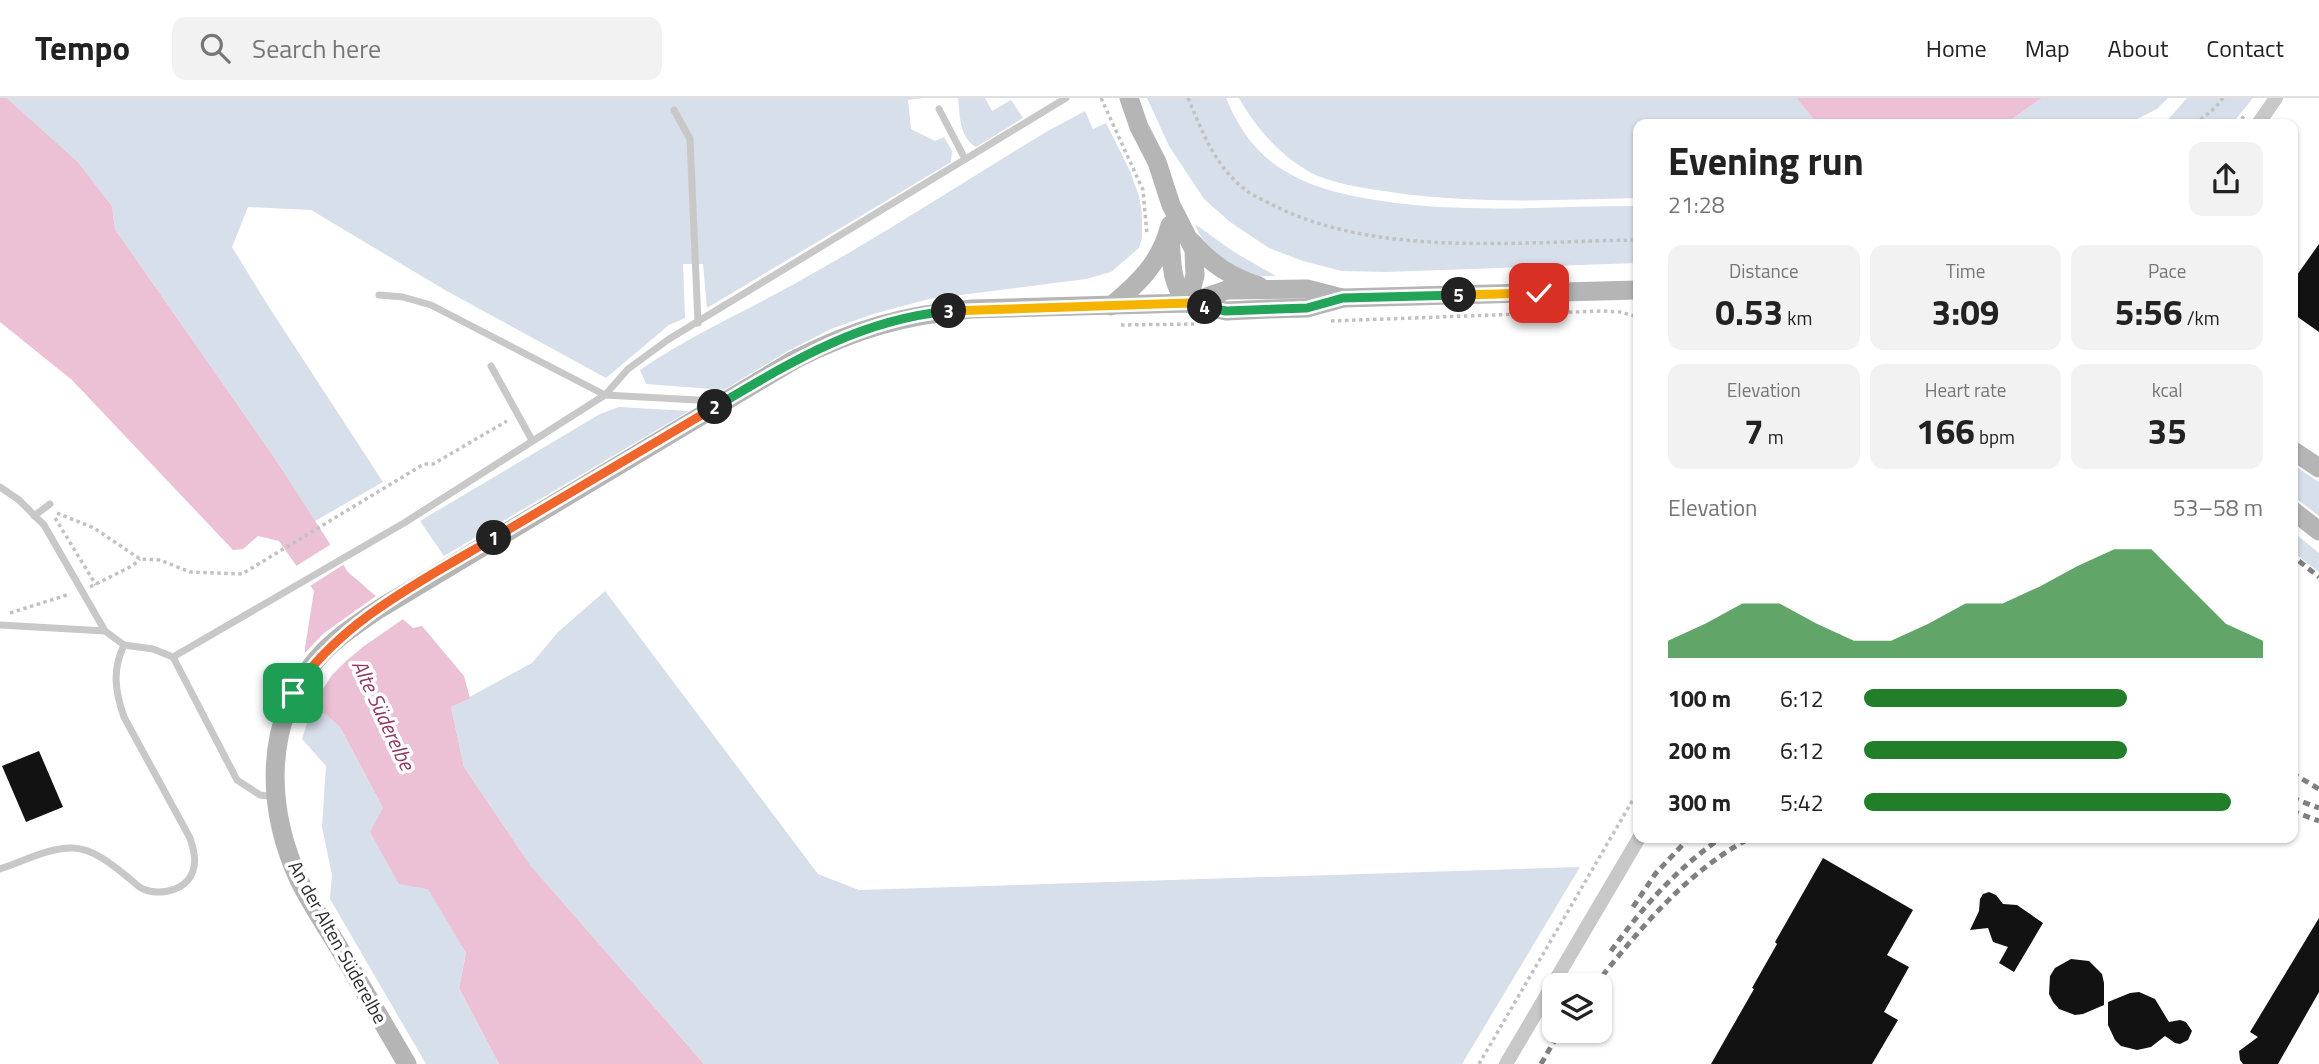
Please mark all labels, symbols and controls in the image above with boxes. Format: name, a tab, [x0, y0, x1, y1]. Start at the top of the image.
search box	[172, 17, 662, 80]
text: Tempo	[35, 23, 130, 73]
icon: search	[196, 29, 234, 67]
text: Search here	[252, 29, 381, 68]
text: Home	[1926, 30, 1987, 66]
text: Map	[2025, 30, 2070, 66]
text: About	[2108, 30, 2168, 66]
text: Contact	[2206, 30, 2284, 66]
text: Evening run	[1668, 132, 1864, 190]
button: share	[2189, 142, 2263, 216]
text: 21:28	[1668, 187, 1725, 222]
text: Distance	[1729, 256, 1799, 285]
text: Time	[1946, 256, 1985, 285]
text: Pace	[2148, 256, 2186, 285]
pin	[1509, 263, 1569, 323]
icon: check	[1520, 274, 1558, 312]
pin: 5	[1442, 278, 1476, 312]
text: 5	[1453, 280, 1464, 309]
text: 0.53	[1715, 285, 1783, 339]
text: 3:09	[1932, 285, 1999, 339]
text: 5:56	[2115, 285, 2183, 339]
pin: 4	[1188, 290, 1222, 325]
text: 4	[1199, 292, 1210, 321]
pin: 3	[932, 294, 967, 328]
text: 3	[943, 296, 954, 325]
text: km	[1783, 303, 1812, 332]
text: /km	[2183, 303, 2220, 332]
text: Elevation	[1727, 375, 1801, 404]
text: Heart rate	[1925, 375, 2006, 404]
text: kcal	[2152, 375, 2183, 404]
pin: 2	[698, 390, 732, 424]
text: 2	[709, 392, 720, 421]
text: 7	[1744, 404, 1764, 458]
text: 166	[1916, 404, 1975, 458]
text: 35	[2148, 404, 2187, 458]
text: m	[1764, 422, 1784, 451]
text: bpm	[1975, 422, 2015, 451]
text: Elevation	[1668, 490, 1757, 525]
text: 53–58 m	[2173, 490, 2263, 525]
pin: 1	[476, 520, 512, 556]
text: 1	[488, 523, 499, 552]
water label: Alte Süderelbe	[344, 654, 424, 776]
pin	[263, 663, 323, 723]
icon: arrive	[274, 674, 312, 712]
text: 100 m	[1668, 681, 1731, 716]
text: 6:12	[1780, 681, 1824, 716]
text: 200 m	[1668, 733, 1731, 768]
text: 6:12	[1780, 733, 1824, 768]
text: 300 m	[1668, 785, 1731, 820]
text: 5:42	[1780, 785, 1824, 820]
street label: An der Alten Süderelbe	[282, 855, 395, 1029]
map controls	[1542, 973, 1612, 1043]
button: layers	[1542, 973, 1612, 1043]

